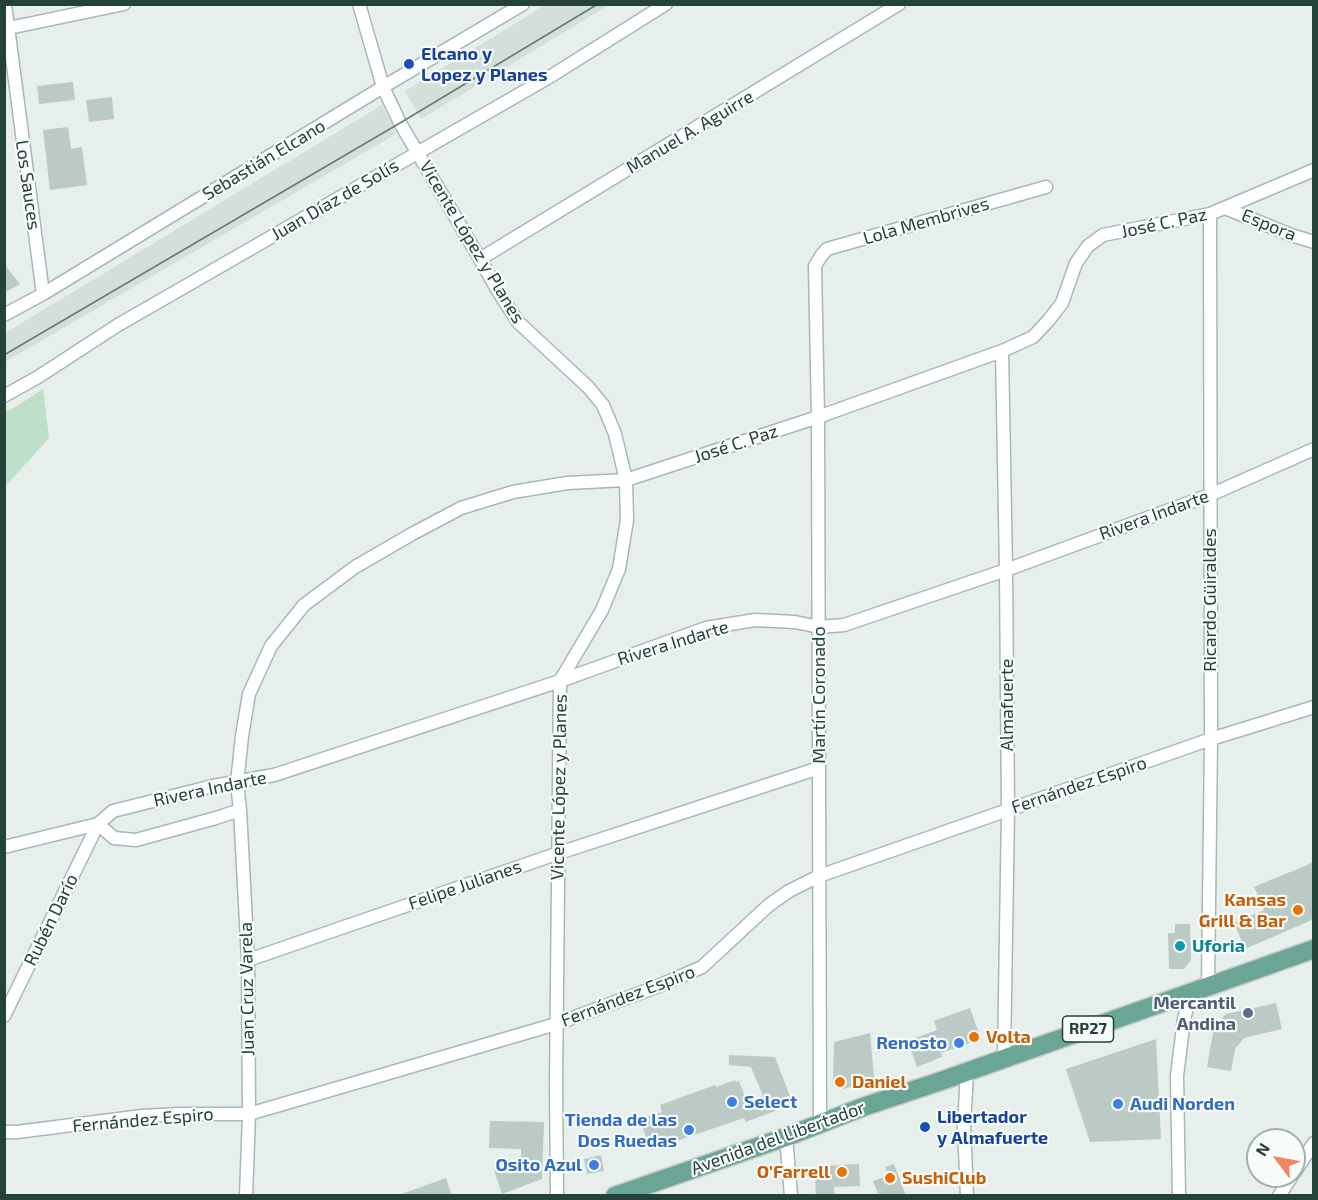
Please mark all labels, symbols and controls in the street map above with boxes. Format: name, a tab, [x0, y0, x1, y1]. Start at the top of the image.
place label: Elcano y Lopez y Planes	[421, 43, 547, 86]
marker: Elcano y Lopez y Planes	[402, 57, 416, 71]
street label: Manuel A. Aguirre	[622, 86, 758, 178]
street label: Sebastián Elcano	[199, 115, 329, 205]
street label: Los Sauces	[11, 139, 45, 231]
street label: Juan Díaz de Solís	[267, 155, 403, 245]
street label: Vicente López y Planes	[415, 157, 529, 327]
street label: Lola Membrives	[860, 193, 992, 249]
street label: José C. Paz	[1119, 203, 1209, 243]
street label: Espora	[1239, 204, 1299, 246]
street label: José C. Paz	[691, 420, 781, 468]
street label: Rivera Indarte	[1096, 485, 1212, 545]
street label: Ricardo Güiraldes	[1199, 528, 1221, 672]
street label: Rivera Indarte	[615, 616, 731, 670]
street label: Martín Coronado	[808, 626, 830, 764]
street label: Almafuerte	[996, 659, 1018, 751]
street label: Vicente López y Planes	[547, 694, 571, 880]
street label: Fernández Espiro	[1009, 752, 1149, 818]
street label: Rivera Indarte	[152, 766, 268, 812]
street label: Felipe Julianes	[406, 856, 524, 914]
street label: Rubén Darío	[19, 871, 83, 969]
place label: Kansas Grill & Bar	[1199, 889, 1286, 932]
marker: Kansas Grill & Bar	[1291, 903, 1305, 917]
street label: Juan Cruz Varela	[235, 922, 259, 1056]
place label: Uforia	[1192, 935, 1245, 957]
marker: Uforia	[1173, 939, 1187, 953]
street label: Fernández Espiro	[558, 961, 698, 1031]
place label: Mercantil Andina	[1153, 992, 1236, 1034]
marker: Mercantil Andina	[1241, 1006, 1255, 1020]
road number: RP27	[1062, 1016, 1114, 1042]
place label: Volta	[986, 1026, 1031, 1048]
marker: Volta	[967, 1030, 981, 1044]
place label: Renosto	[876, 1032, 947, 1054]
marker: Renosto	[952, 1036, 966, 1050]
place label: Daniel	[852, 1071, 906, 1093]
marker: Daniel	[833, 1075, 847, 1089]
place label: Select	[744, 1091, 797, 1113]
place label: Audi Norden	[1130, 1093, 1235, 1115]
marker: Select	[725, 1095, 739, 1109]
street label: Avenida del Libertador	[688, 1096, 868, 1180]
marker: Audi Norden	[1111, 1097, 1125, 1111]
street label: Fernández Espiro	[72, 1103, 214, 1137]
place label: Libertador y Almafuerte	[937, 1106, 1048, 1148]
place label: Tienda de las Dos Ruedas	[565, 1109, 677, 1152]
marker: Libertador y Almafuerte	[918, 1120, 932, 1134]
marker: Tienda de las Dos Ruedas	[682, 1123, 696, 1137]
north arrow	[1246, 1128, 1306, 1188]
text: N	[1251, 1139, 1273, 1159]
place label: Osito Azul	[495, 1154, 582, 1176]
marker: Osito Azul	[587, 1158, 601, 1172]
place label: O'Farrell	[757, 1161, 830, 1183]
marker: O'Farrell	[835, 1165, 849, 1179]
place label: SushiClub	[902, 1167, 986, 1189]
marker: SushiClub	[883, 1171, 897, 1185]

